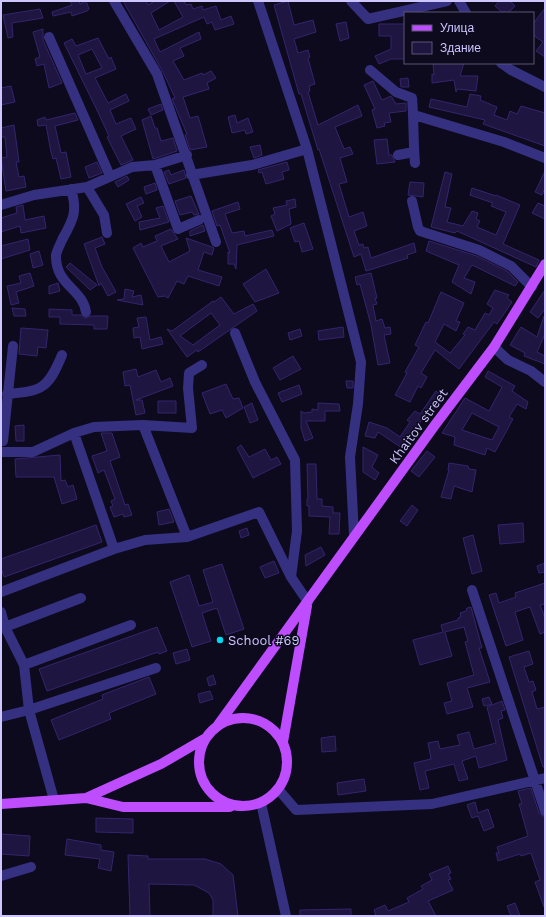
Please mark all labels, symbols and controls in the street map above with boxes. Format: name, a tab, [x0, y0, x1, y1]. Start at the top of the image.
legend	[404, 12, 534, 64]
text: Улица	[440, 21, 474, 35]
text: Здание	[440, 41, 481, 55]
street label: Khaitov street	[386, 385, 451, 467]
place label: School #69	[228, 633, 299, 648]
marker: School #69	[215, 635, 225, 645]

